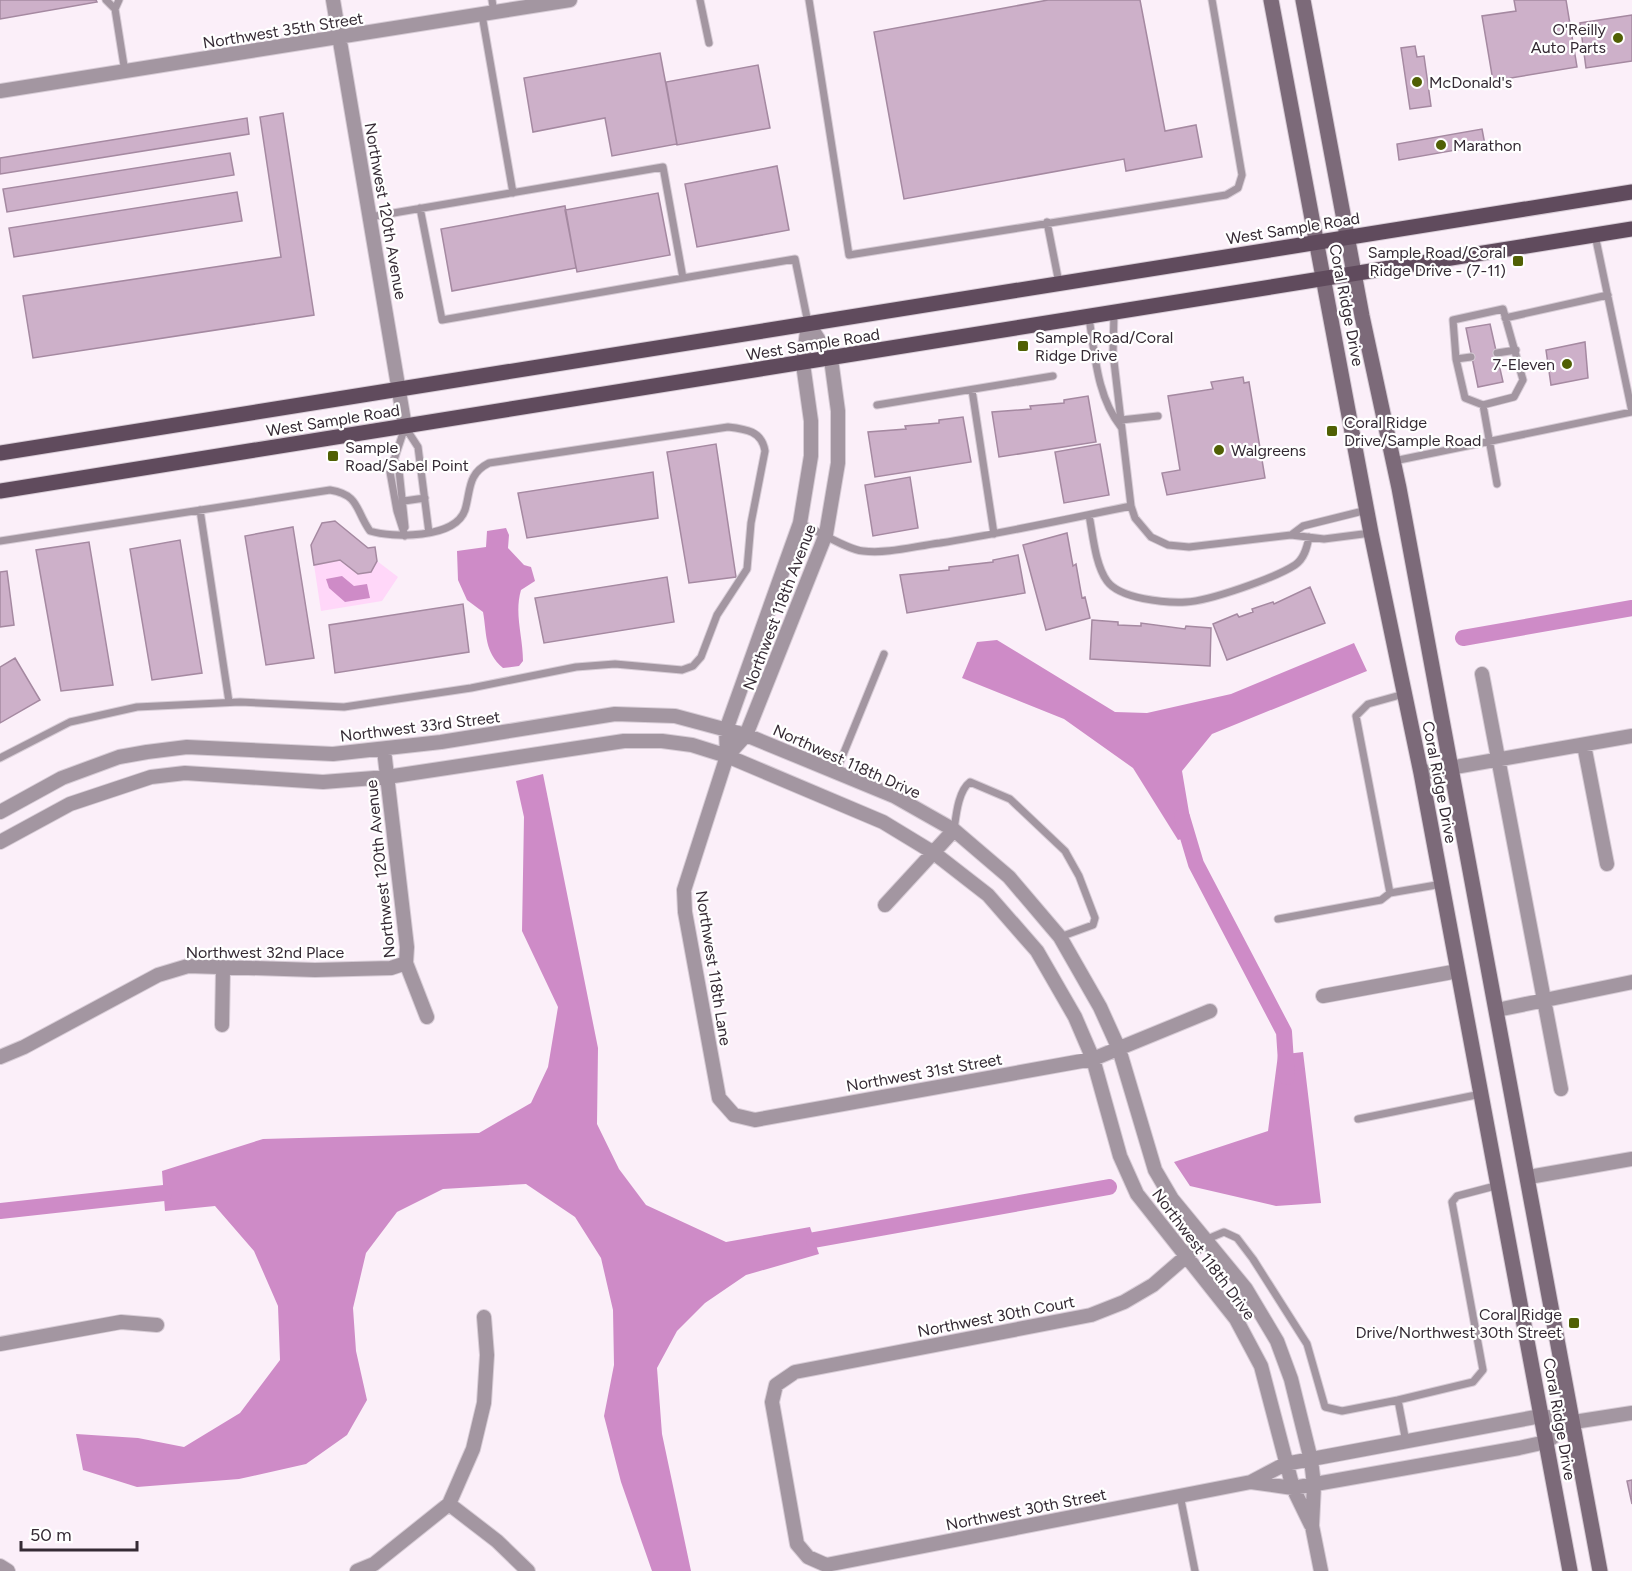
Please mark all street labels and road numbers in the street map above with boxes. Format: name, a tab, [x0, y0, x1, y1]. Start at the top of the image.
street label: Northwest 35th Street	[202, 8, 365, 53]
street label: Northwest 120th Avenue	[361, 121, 410, 301]
street label: West Sample Road	[1225, 209, 1361, 248]
street label: Coral Ridge Drive	[1325, 242, 1368, 368]
street label: West Sample Road	[745, 325, 881, 364]
street label: West Sample Road	[265, 401, 401, 440]
street label: Northwest 118th Avenue	[739, 521, 820, 693]
street label: Northwest 33rd Street	[339, 707, 501, 746]
street label: Coral Ridge Drive	[1418, 719, 1461, 845]
street label: Northwest 118th Drive	[770, 720, 924, 803]
street label: Northwest 120th Avenue	[362, 779, 399, 959]
street label: Northwest 118th Lane	[692, 889, 735, 1047]
street label: Northwest 32nd Place	[186, 943, 345, 962]
street label: Northwest 31st Street	[845, 1049, 1004, 1096]
street label: Northwest 118th Drive	[1148, 1185, 1259, 1324]
street label: Northwest 30th Court	[916, 1292, 1076, 1341]
street label: Coral Ridge Drive	[1539, 1356, 1580, 1482]
street label: Northwest 30th Street	[944, 1485, 1108, 1534]

